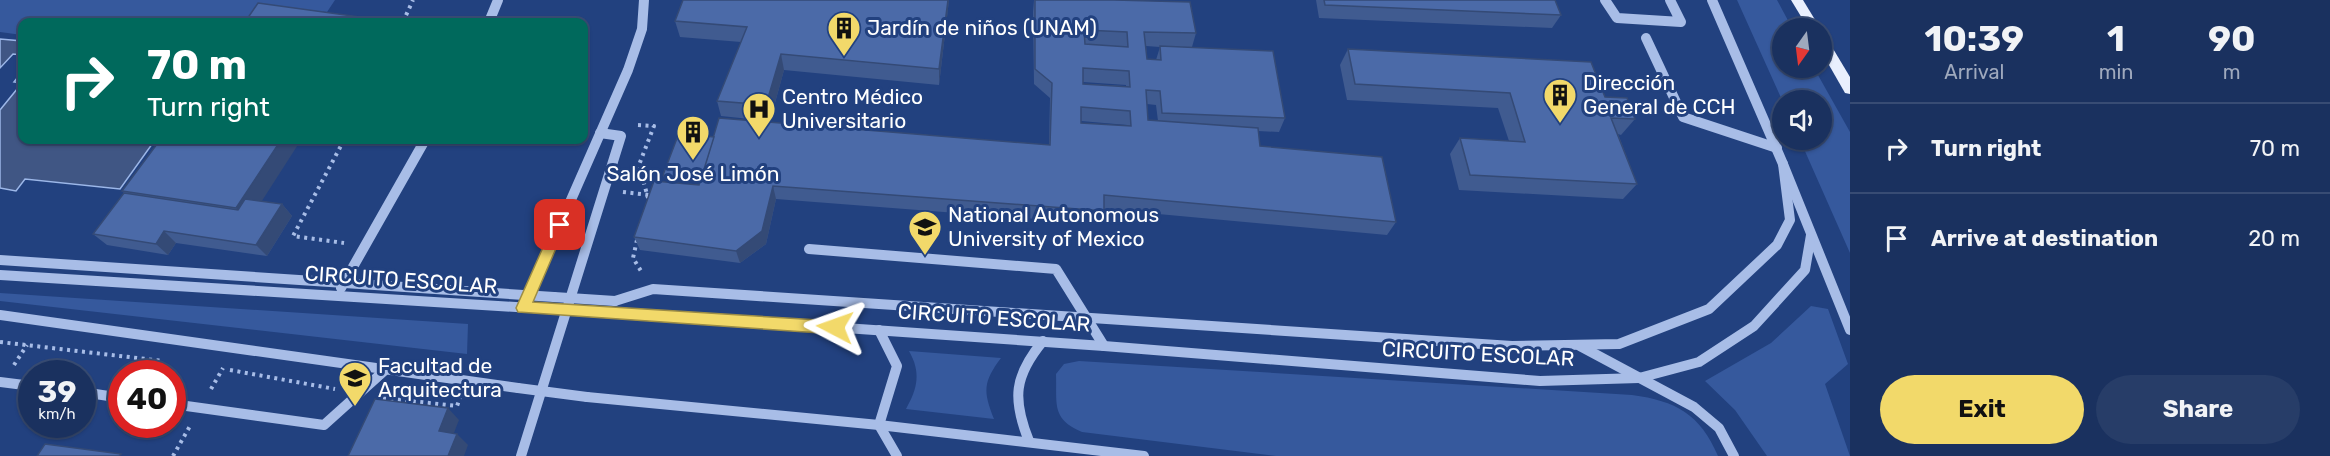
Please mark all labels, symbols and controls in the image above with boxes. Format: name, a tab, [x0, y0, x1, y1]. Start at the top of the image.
building icon: Jardín de niños (UNAM)	[826, 10, 862, 57]
place label: Jardín de niños (UNAM)	[867, 15, 1097, 40]
text: 10:39	[1925, 17, 2024, 60]
text: 1	[2107, 17, 2125, 60]
text: 90	[2208, 17, 2256, 60]
north arrow	[1772, 18, 1832, 78]
map controls	[1772, 18, 1832, 150]
text: 70 m	[147, 40, 247, 90]
icon: right	[48, 42, 126, 120]
text: Arrival	[1944, 60, 2004, 84]
text: min	[2099, 60, 2133, 84]
text: m	[2223, 60, 2241, 84]
place label: Dirección General de CCH	[1583, 70, 1736, 119]
building icon: Dirección General de CCH	[1542, 77, 1578, 124]
place label: Centro Médico Universitario	[782, 84, 923, 133]
button: sound	[1772, 90, 1832, 150]
text: Turn right	[147, 91, 270, 123]
hospital icon: Centro Médico Universitario	[741, 91, 777, 138]
building icon: Salón José Limón	[675, 114, 711, 161]
icon: right	[1880, 132, 1913, 165]
text: Turn right	[1931, 135, 2041, 162]
text: 70 m	[2250, 135, 2300, 162]
place label: Salón José Limón	[606, 161, 780, 186]
pin	[534, 199, 585, 250]
place label: National Autonomous University of Mexico	[948, 202, 1159, 251]
icon: arrive	[543, 208, 576, 241]
school or university icon: National Autonomous University of Mexico	[907, 209, 943, 256]
icon: arrive	[1880, 222, 1913, 255]
text: Arrive at destination	[1931, 225, 2158, 252]
text: 20 m	[2248, 225, 2300, 252]
street label: CIRCUITO ESCOLAR	[304, 260, 498, 299]
position arrow	[803, 295, 867, 359]
street label: CIRCUITO ESCOLAR	[897, 298, 1091, 337]
street label: CIRCUITO ESCOLAR	[1381, 336, 1575, 371]
place label: Facultad de Arquitectura	[378, 353, 502, 402]
speed limit sign: 40	[108, 360, 186, 438]
school or university icon: Facultad de Arquitectura	[337, 360, 373, 407]
text: 39	[38, 374, 77, 410]
button: Exit	[1880, 375, 2084, 444]
button: Share	[2096, 375, 2300, 444]
text: km/h	[38, 405, 76, 423]

